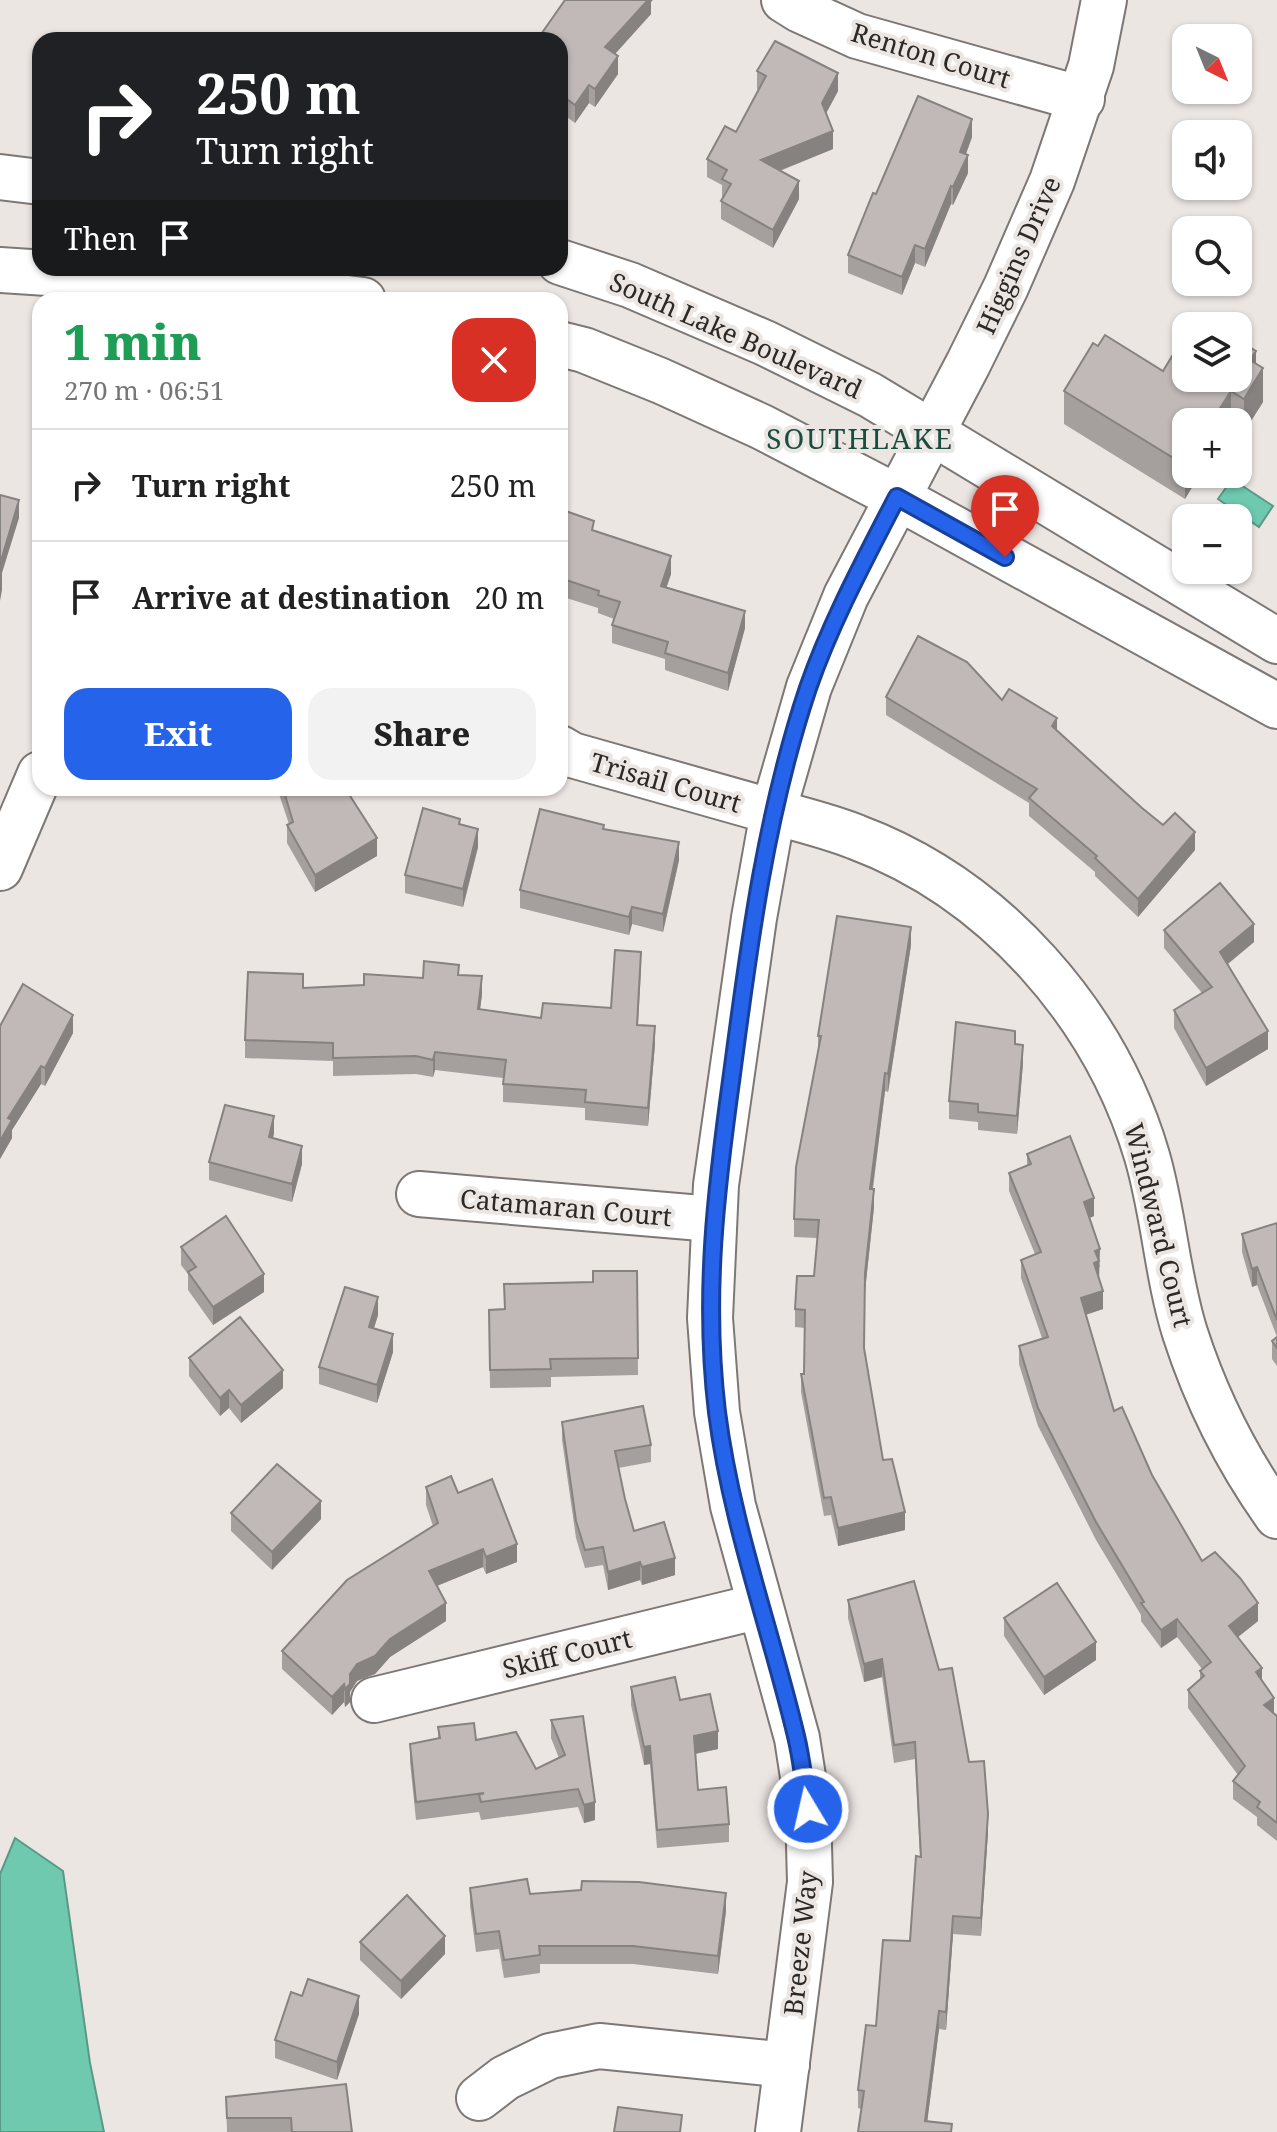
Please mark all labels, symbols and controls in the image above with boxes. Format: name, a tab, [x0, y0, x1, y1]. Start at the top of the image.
street label: Renton Court	[847, 14, 1015, 96]
north arrow	[1172, 24, 1252, 104]
map controls	[1172, 24, 1252, 584]
text: 250 m	[196, 54, 361, 130]
icon: right	[64, 64, 168, 168]
button: sound	[1172, 120, 1252, 200]
text: Turn right	[196, 126, 374, 175]
street label: Higgins Drive	[967, 171, 1069, 339]
icon: arrive	[153, 216, 197, 260]
button: search	[1172, 216, 1252, 296]
text: Then	[64, 218, 137, 259]
street label: South Lake Boulevard	[604, 263, 868, 407]
text: 1 min	[64, 309, 202, 374]
button: layers	[1172, 312, 1252, 392]
button: close	[452, 318, 536, 402]
text: 270 m · 06:51	[64, 372, 225, 408]
button: +	[1172, 408, 1252, 488]
district label: SOUTHLAKE	[766, 419, 954, 457]
icon: right	[64, 463, 108, 507]
text: Turn right	[132, 465, 290, 506]
text: 250 m	[450, 465, 536, 506]
pin	[971, 475, 1039, 557]
icon: arrive	[983, 487, 1027, 531]
button: −	[1172, 504, 1252, 584]
icon: arrive	[64, 575, 108, 619]
text: Arrive at destination	[132, 577, 451, 618]
text: 20 m	[475, 577, 544, 618]
button: Exit	[64, 688, 292, 780]
button: Share	[308, 688, 536, 780]
street label: Trisail Court	[587, 743, 745, 821]
street label: Windward Court	[1116, 1119, 1202, 1331]
street label: Catamaran Court	[459, 1180, 673, 1234]
street label: Skiff Court	[499, 1620, 635, 1686]
position arrow	[766, 1767, 850, 1851]
street label: Breeze Way	[775, 1869, 826, 2017]

